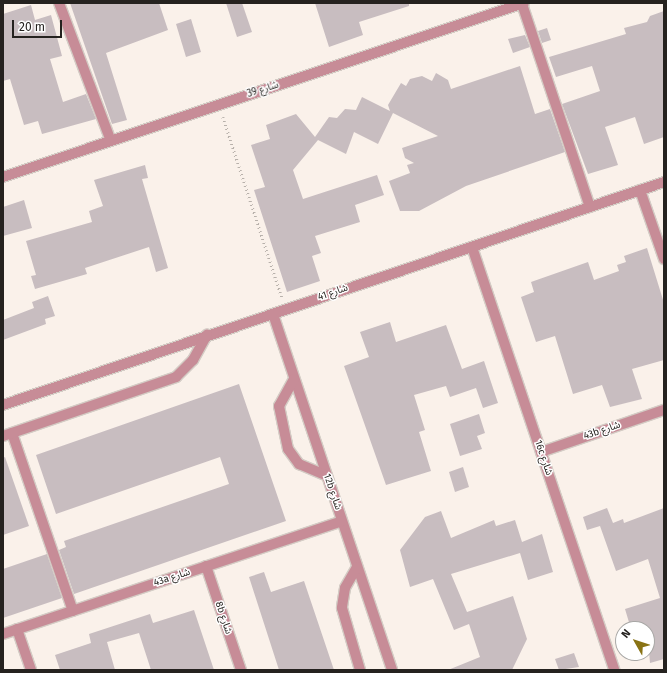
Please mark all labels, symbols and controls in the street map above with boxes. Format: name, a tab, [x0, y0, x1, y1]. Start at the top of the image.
scale bar	[14, 12, 64, 38]
text: 20 m	[19, 20, 45, 34]
street label: شارع 39	[246, 79, 280, 101]
street label: شارع 41	[316, 282, 350, 304]
street label: 43b شارع	[582, 419, 622, 443]
street label: 16c شارع	[531, 439, 555, 477]
street label: 12b شارع	[320, 472, 344, 512]
street label: 43a شارع	[152, 566, 192, 590]
street label: 8b شارع	[212, 600, 234, 636]
north arrow	[615, 621, 655, 661]
text: N	[619, 627, 633, 641]

